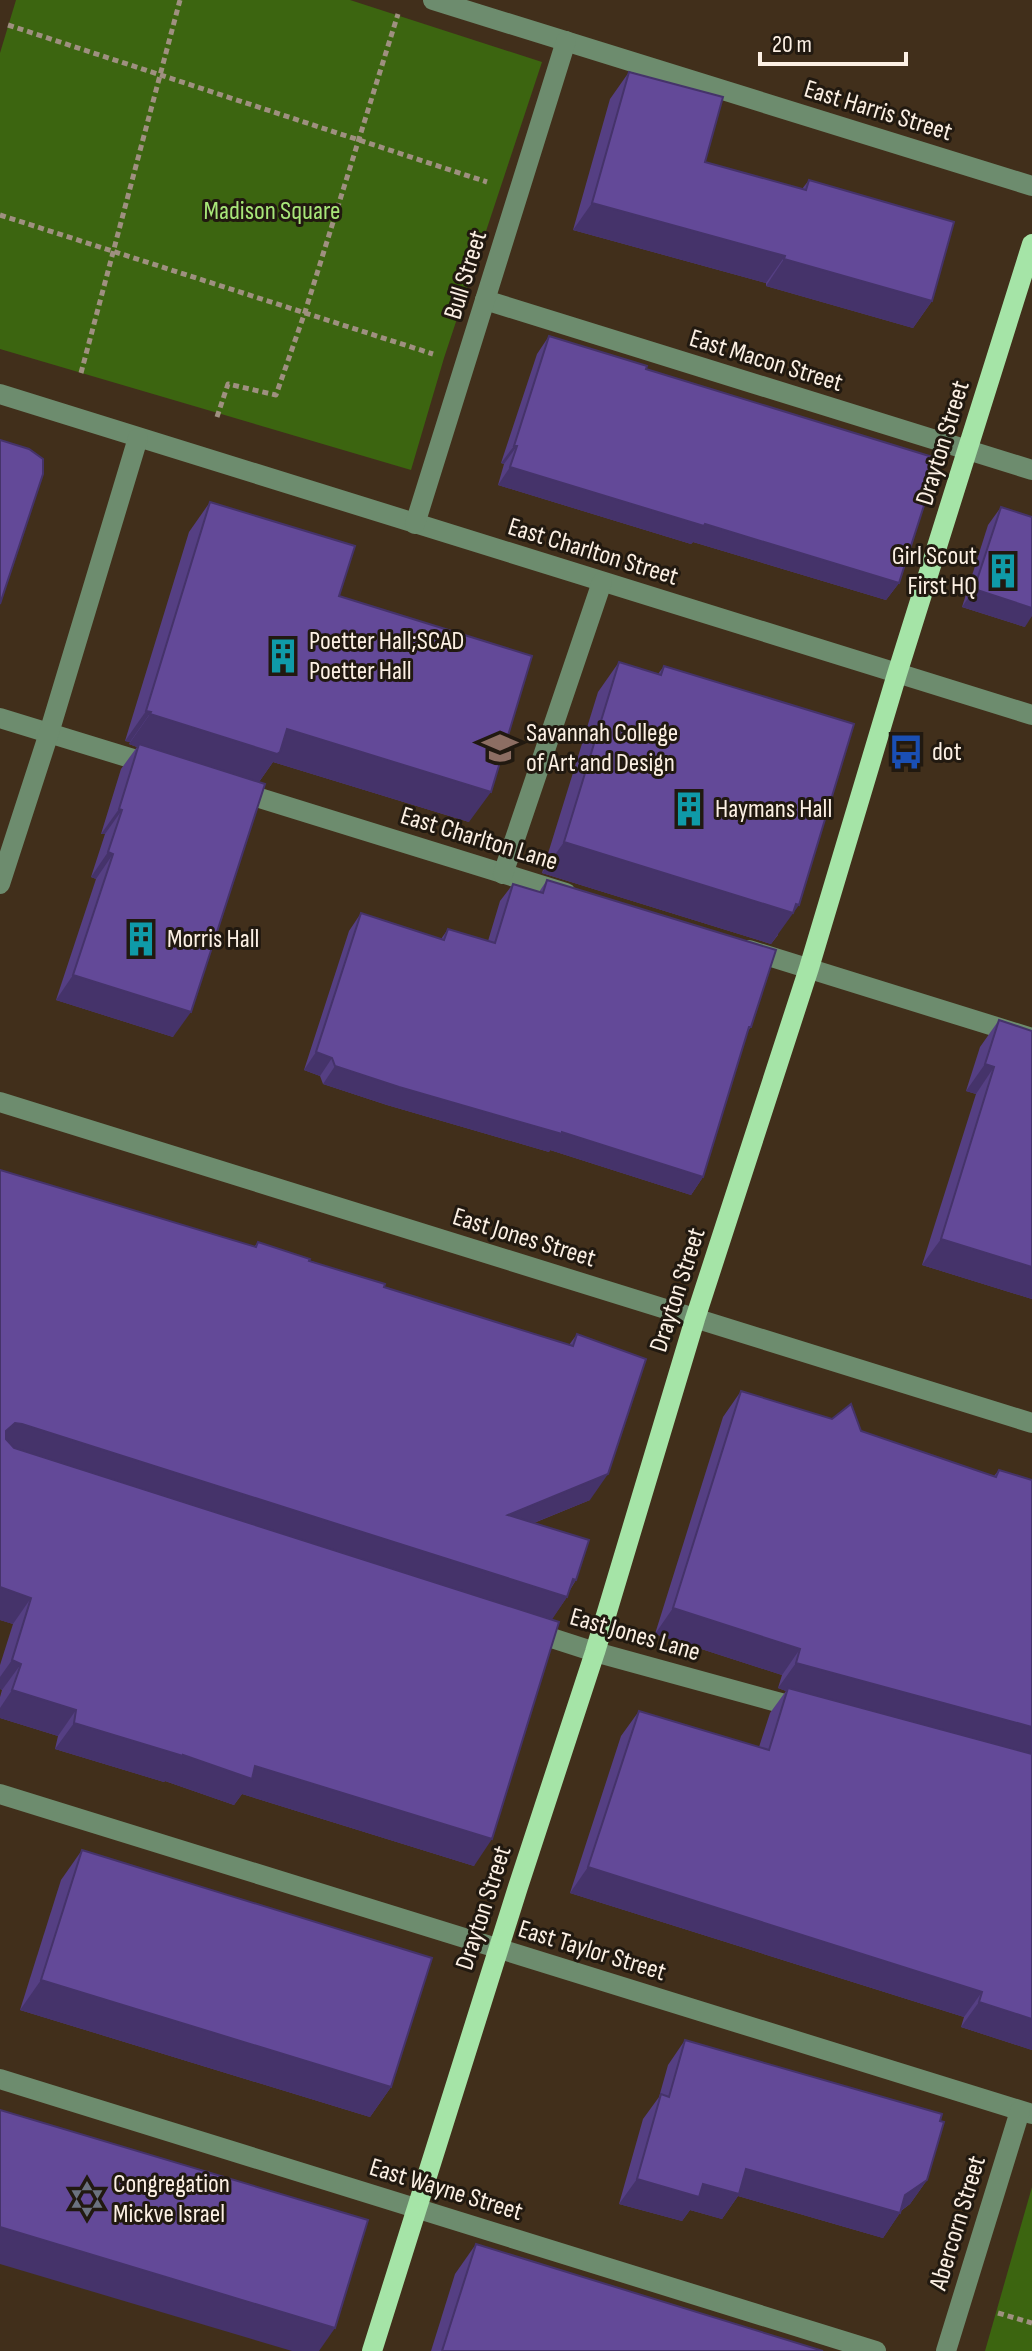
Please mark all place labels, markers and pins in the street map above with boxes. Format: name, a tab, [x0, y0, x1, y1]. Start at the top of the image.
place label: Girl Scout First HQ	[892, 541, 977, 602]
building icon: Girl Scout First HQ	[984, 552, 1022, 590]
place label: Poetter Hall;SCAD Poetter Hall	[309, 626, 464, 687]
building icon: Poetter Hall;SCAD Poetter Hall	[264, 637, 302, 675]
place label: Savannah College of Art and Design	[526, 718, 678, 779]
school or university icon: Savannah College of Art and Design	[481, 729, 519, 767]
bus stop icon: dot	[887, 733, 925, 771]
place label: dot	[932, 737, 962, 768]
building icon: Haymans Hall	[670, 790, 708, 828]
place label: Haymans Hall	[715, 794, 832, 825]
building icon: Morris Hall	[122, 920, 160, 958]
place label: Morris Hall	[167, 924, 259, 955]
place label: Congregation Mickve Israel	[113, 2169, 230, 2230]
synagogue icon: Congregation Mickve Israel	[68, 2180, 106, 2218]

